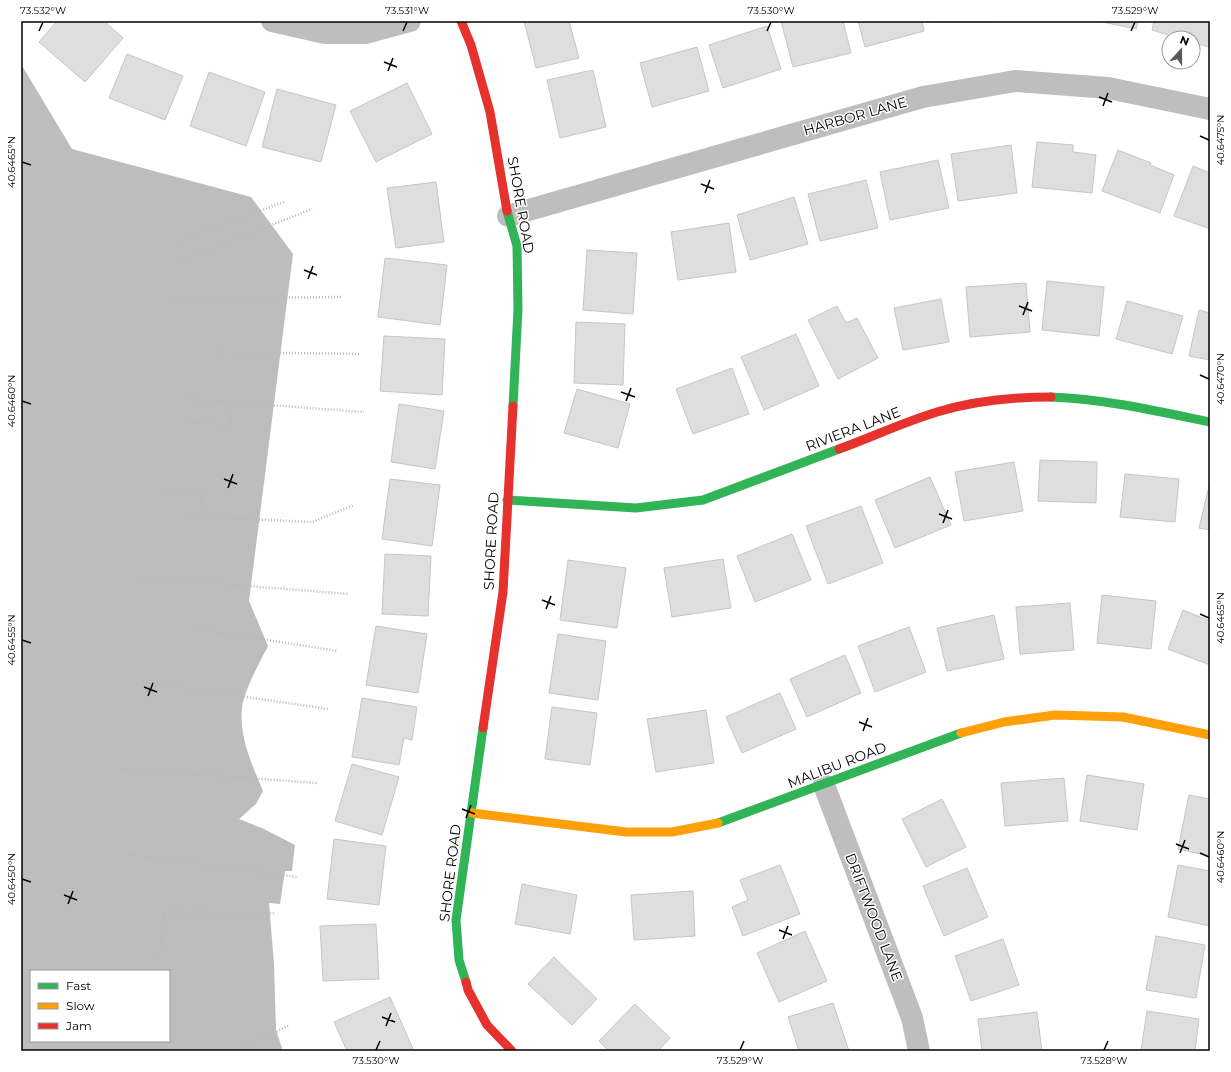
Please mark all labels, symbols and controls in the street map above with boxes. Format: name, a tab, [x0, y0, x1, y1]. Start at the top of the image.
text: 73.532°W	[20, 4, 66, 17]
text: 73.531°W	[385, 4, 429, 17]
text: 73.530°W	[747, 4, 795, 17]
text: 73.529°W	[1112, 4, 1158, 17]
north arrow	[1161, 30, 1201, 70]
text: N	[1178, 33, 1191, 49]
street label: HARBOR LANE	[801, 93, 909, 139]
text: 40.6475°N	[1214, 115, 1227, 165]
text: 40.6465°N	[5, 136, 18, 188]
street label: SHORE ROAD	[504, 155, 538, 255]
text: 40.6470°N	[1214, 353, 1227, 405]
text: 40.6460°N	[5, 375, 18, 427]
street label: RIVIERA LANE	[803, 403, 903, 455]
street label: SHORE ROAD	[479, 491, 503, 591]
text: 40.6465°N	[1214, 592, 1227, 644]
text: 40.6455°N	[5, 614, 18, 666]
street label: MALIBU ROAD	[785, 738, 889, 792]
street label: SHORE ROAD	[435, 823, 465, 923]
text: 40.6460°N	[1214, 831, 1227, 883]
street label: DRIFTWOOD LANE	[841, 850, 907, 984]
text: 40.6450°N	[5, 853, 18, 905]
legend	[30, 970, 170, 1042]
text: Fast	[66, 978, 91, 993]
text: Slow	[66, 998, 95, 1013]
text: Jam	[65, 1018, 92, 1033]
text: 73.530°W	[352, 1054, 400, 1067]
text: 73.529°W	[717, 1054, 763, 1067]
text: 73.528°W	[1081, 1054, 1127, 1067]

